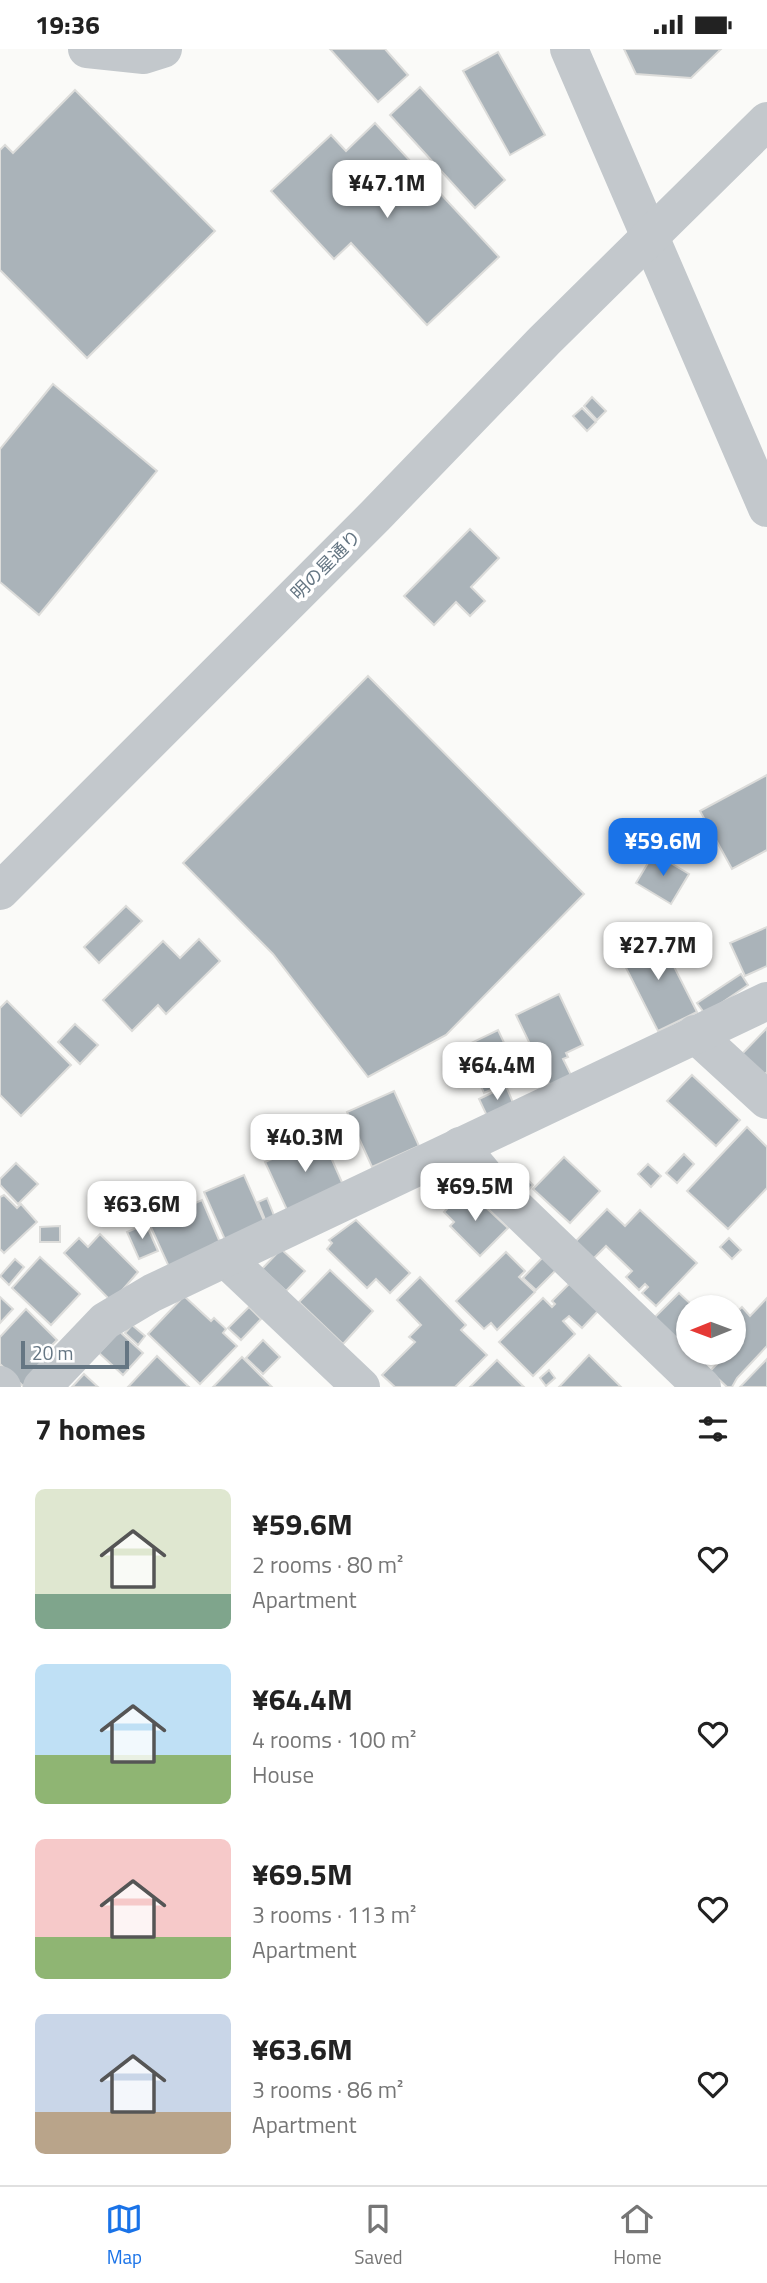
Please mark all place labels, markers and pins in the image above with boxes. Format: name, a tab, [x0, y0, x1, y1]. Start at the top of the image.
pin: ¥47.1M	[330, 160, 444, 220]
pin: ¥59.6M	[606, 819, 720, 878]
pin: ¥27.7M	[601, 923, 715, 982]
pin: ¥64.4M	[440, 1042, 554, 1102]
pin: ¥40.3M	[248, 1115, 362, 1174]
pin: ¥69.5M	[418, 1163, 532, 1223]
pin: ¥63.6M	[85, 1181, 199, 1241]

